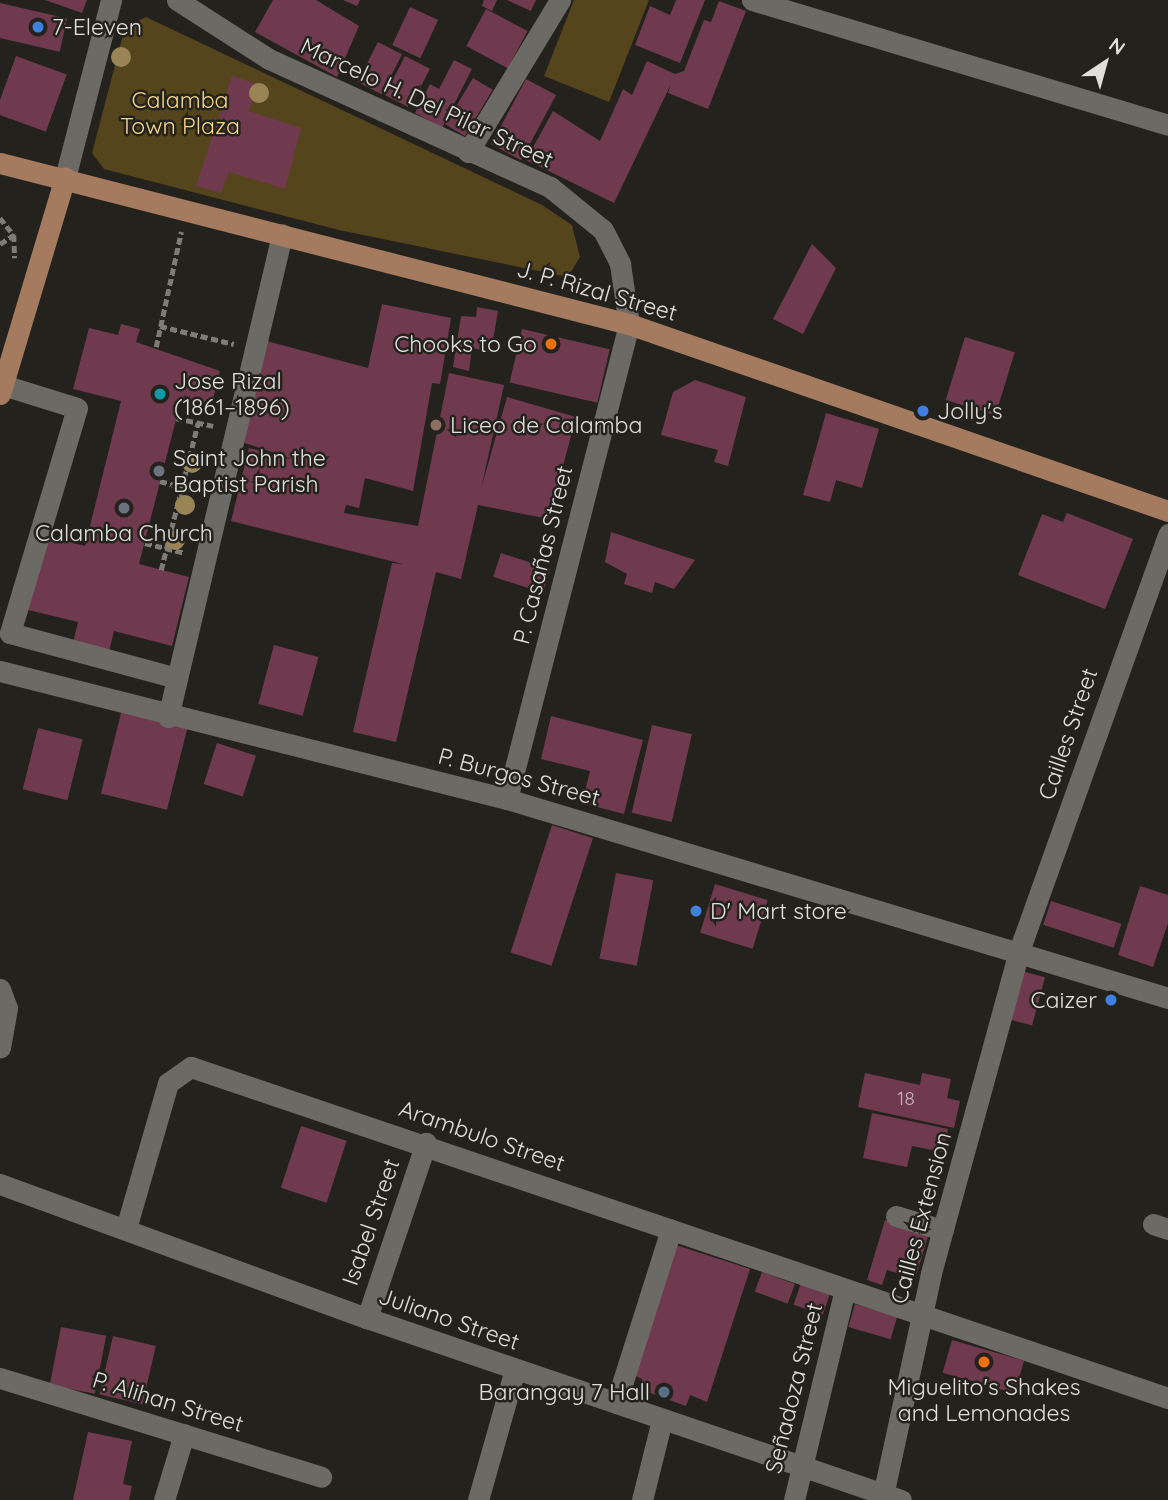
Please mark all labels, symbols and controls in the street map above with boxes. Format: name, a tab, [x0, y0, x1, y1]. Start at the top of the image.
place label: 7-Eleven	[52, 13, 142, 41]
marker: 7-Eleven	[30, 19, 46, 35]
north arrow	[1070, 28, 1140, 98]
street label: Marcelo H. Del Pilar Street	[296, 32, 558, 174]
text: N	[1105, 32, 1130, 60]
park label: Calamba Town Plaza	[120, 86, 240, 140]
street label: J. P. Rizal Street	[514, 255, 680, 327]
place label: Chooks to Go	[394, 330, 537, 358]
marker: Chooks to Go	[543, 336, 559, 352]
place label: Jose Rizal (1861–1896)	[174, 367, 290, 421]
marker: Jose Rizal (1861–1896)	[152, 386, 168, 402]
place label: Jolly's	[937, 397, 1003, 425]
marker: Jolly's	[915, 403, 931, 419]
place label: Liceo de Calamba	[450, 411, 642, 439]
marker: Liceo de Calamba	[428, 417, 444, 433]
place label: Saint John the Baptist Parish	[173, 444, 326, 498]
marker: Saint John the Baptist Parish	[151, 463, 167, 479]
street label: P. Casañas Street	[507, 463, 579, 647]
marker: Calamba Church	[116, 500, 132, 516]
place label: Calamba Church	[35, 519, 213, 547]
street label: Cailles Street	[1033, 665, 1103, 803]
street label: P. Burgos Street	[435, 742, 603, 812]
place label: D' Mart store	[710, 897, 847, 925]
marker: D' Mart store	[688, 903, 704, 919]
place label: Caizer	[1030, 986, 1097, 1014]
marker: Caizer	[1103, 992, 1119, 1008]
house number: 18	[897, 1088, 915, 1110]
street label: Arambulo Street	[395, 1095, 569, 1177]
street label: Cailles Extension	[885, 1129, 957, 1307]
street label: Isabel Street	[336, 1155, 406, 1289]
street label: Juliano Street	[375, 1282, 523, 1356]
street label: Señadoza Street	[759, 1300, 829, 1476]
marker: Miguelito's Shakes and Lemonades	[976, 1354, 992, 1370]
street label: P. Alihan Street	[89, 1366, 247, 1438]
place label: Miguelito's Shakes and Lemonades	[888, 1373, 1080, 1427]
place label: Barangay 7 Hall	[479, 1378, 650, 1406]
marker: Barangay 7 Hall	[656, 1384, 672, 1400]

